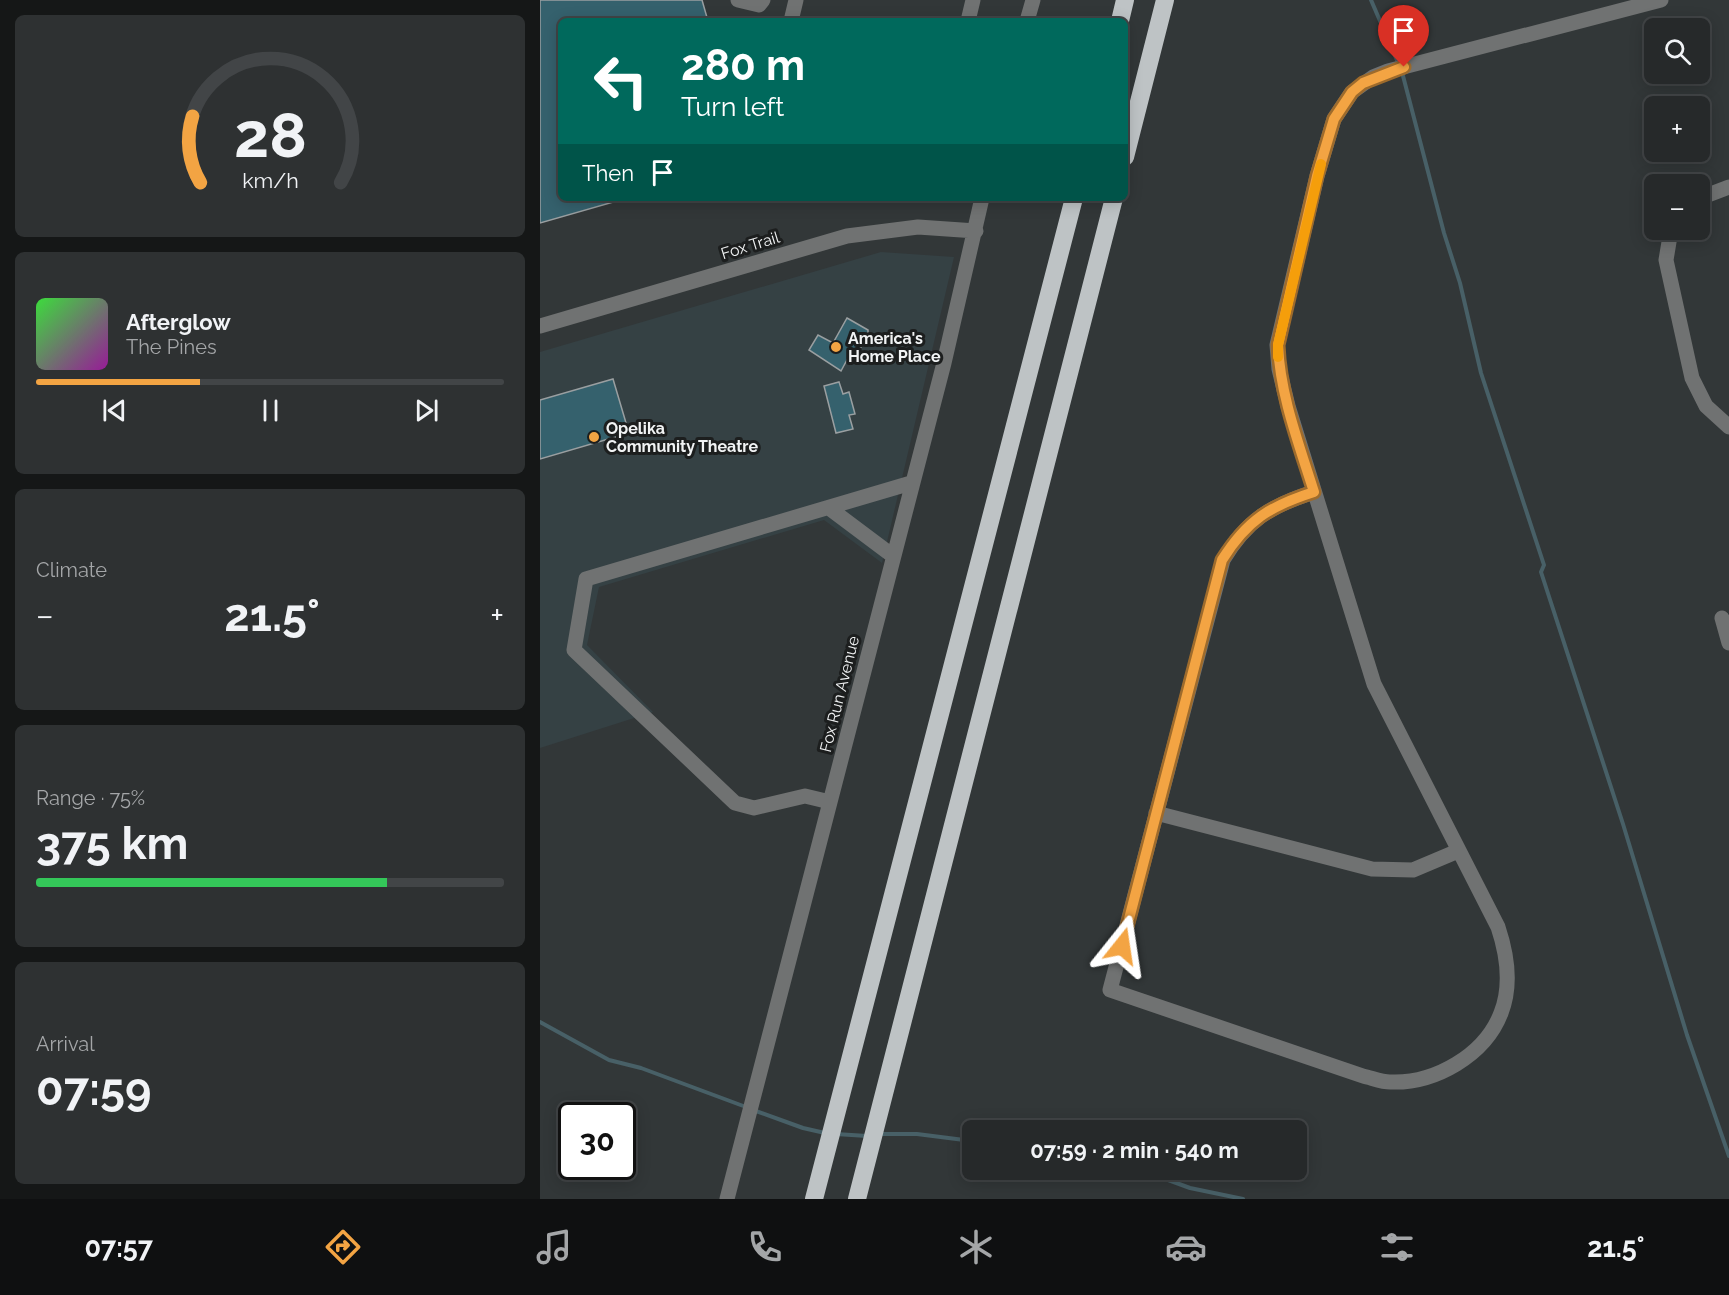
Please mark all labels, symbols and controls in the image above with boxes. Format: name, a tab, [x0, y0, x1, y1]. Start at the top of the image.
pin	[1378, 5, 1429, 67]
icon: arrive	[1387, 14, 1420, 47]
map controls	[1644, 18, 1710, 240]
button: search	[1644, 18, 1710, 84]
text: 280 m	[681, 41, 805, 90]
icon: left	[582, 42, 660, 120]
text: Turn left	[681, 91, 784, 122]
button: +	[1644, 96, 1710, 162]
text: 28	[234, 98, 306, 172]
icon: arrive	[646, 156, 679, 189]
text: Then	[582, 160, 634, 186]
text: km/h	[242, 168, 298, 193]
button: −	[1644, 174, 1710, 240]
street label: Fox Trail	[719, 227, 782, 263]
text: Afterglow	[126, 309, 231, 335]
place label: America's Home Place	[848, 329, 941, 366]
text: The Pines	[126, 335, 217, 359]
marker: America's Home Place	[829, 340, 843, 354]
icon: previous	[98, 394, 131, 427]
icon: pause	[254, 394, 287, 427]
icon: next	[410, 394, 443, 427]
place label: Opelika Community Theatre	[606, 419, 758, 456]
marker: Opelika Community Theatre	[587, 430, 601, 444]
text: Climate	[36, 558, 107, 582]
text: 21.5°	[224, 589, 320, 642]
text: −	[36, 596, 54, 635]
text: +	[490, 596, 504, 635]
street label: Fox Run Avenue	[816, 634, 863, 754]
text: Range · 75%	[36, 786, 145, 810]
text: 375 km	[36, 817, 188, 870]
position arrow	[1090, 914, 1154, 978]
text: Arrival	[36, 1032, 95, 1056]
text: 07:59	[36, 1063, 151, 1116]
speed limit sign: 30	[558, 1102, 636, 1180]
text: 07:59 · 2 min · 540 m	[1030, 1137, 1239, 1163]
icon: directions	[322, 1226, 364, 1268]
icon: music	[533, 1226, 575, 1268]
icon: phone	[744, 1226, 786, 1268]
icon: climate	[955, 1226, 997, 1268]
icon: car	[1165, 1226, 1207, 1268]
icon: filters	[1376, 1226, 1418, 1268]
text: 07:57	[84, 1232, 153, 1263]
text: 21.5°	[1587, 1232, 1644, 1263]

